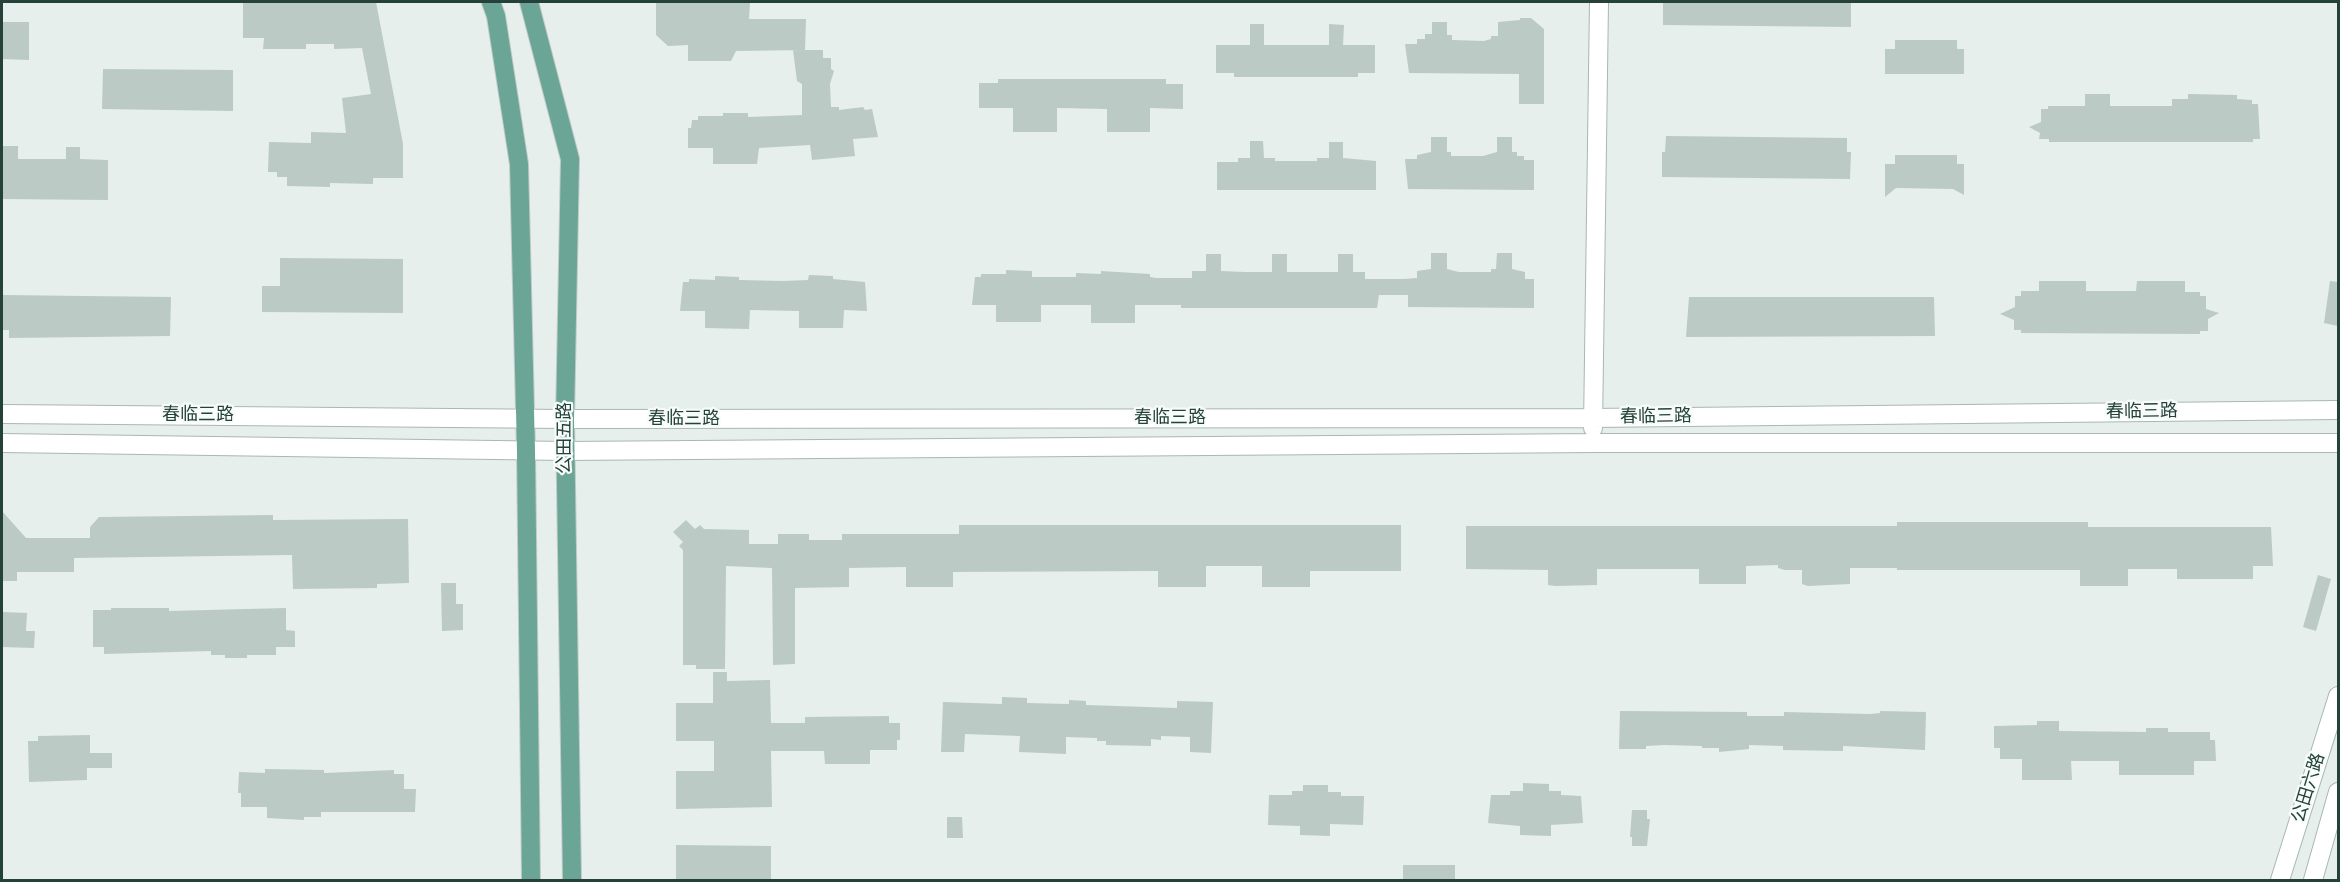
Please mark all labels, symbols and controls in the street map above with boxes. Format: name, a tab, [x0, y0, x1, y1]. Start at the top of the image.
street label: 春临三路	[2106, 401, 2178, 423]
street label: 公田五路	[554, 402, 576, 474]
street label: 春临三路	[162, 404, 234, 426]
street label: 春临三路	[1620, 406, 1692, 428]
street label: 春临三路	[1134, 407, 1206, 429]
street label: 春临三路	[648, 408, 720, 430]
street label: 公田六路	[2288, 750, 2330, 826]

